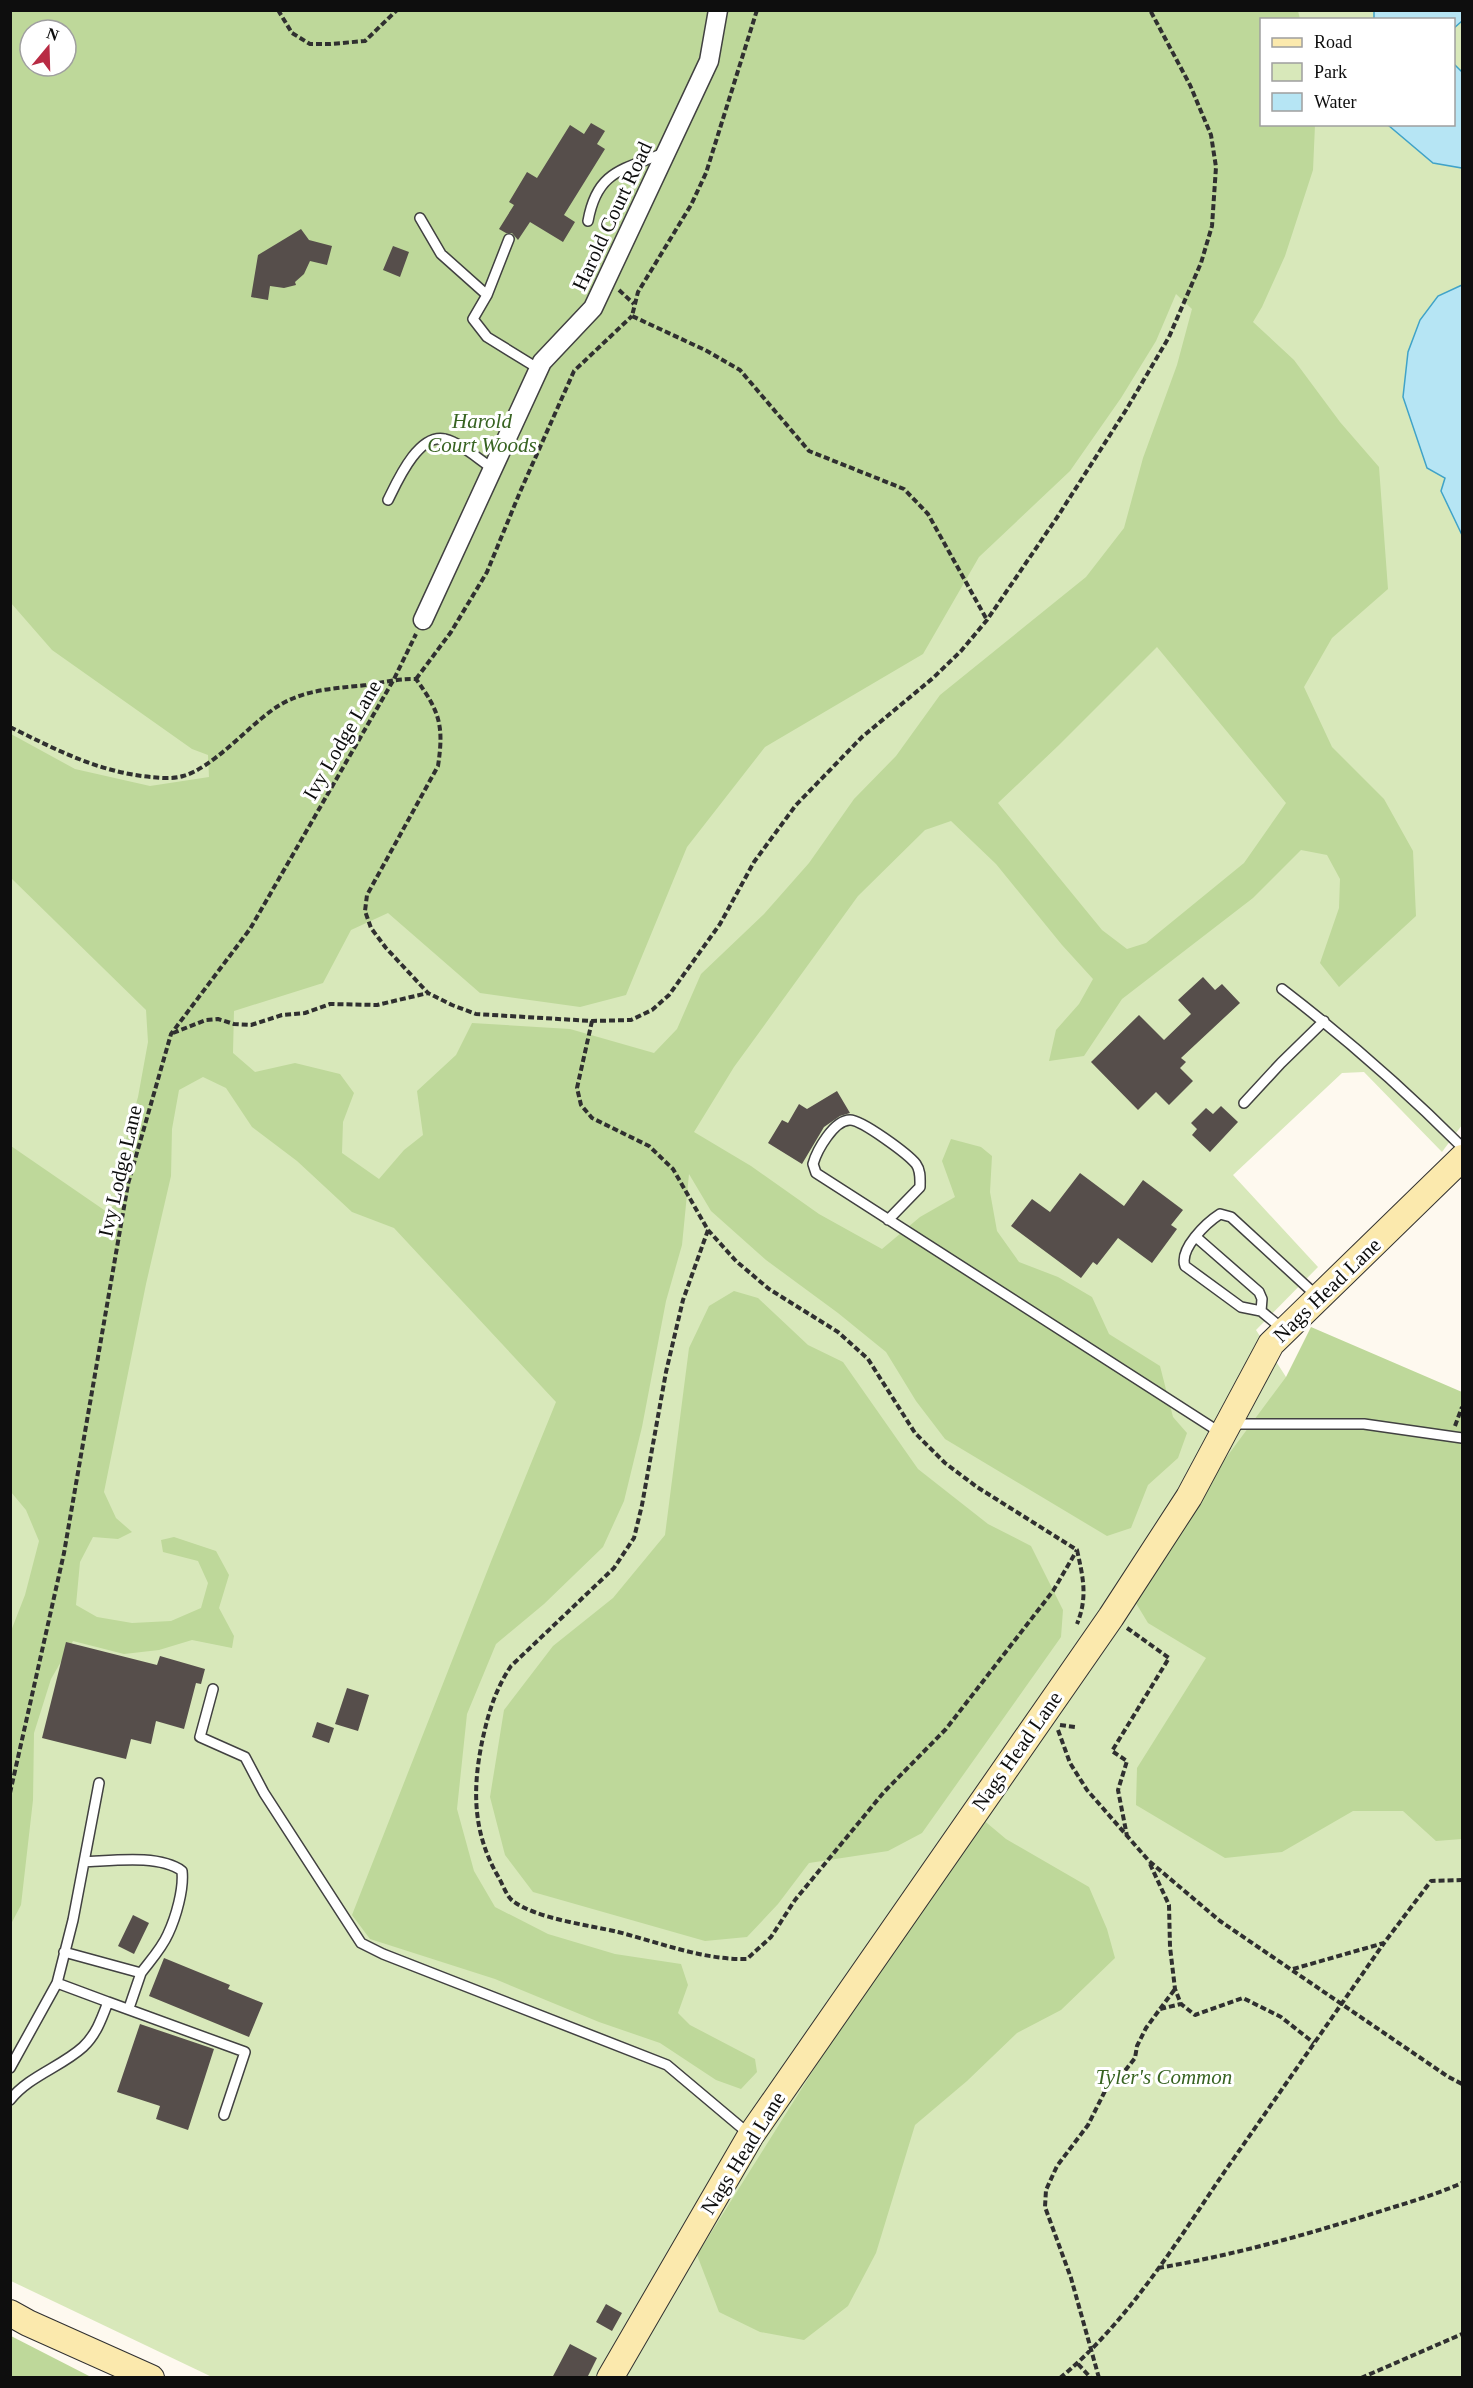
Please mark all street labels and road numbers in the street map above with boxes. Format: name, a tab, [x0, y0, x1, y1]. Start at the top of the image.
street label: Harold Court Road	[567, 138, 657, 294]
street label: Ivy Lodge Lane	[298, 676, 386, 804]
street label: Ivy Lodge Lane	[93, 1103, 147, 1239]
street label: Nags Head Lane	[1268, 1233, 1386, 1347]
street label: Nags Head Lane	[967, 1687, 1067, 1815]
street label: Nags Head Lane	[696, 2087, 790, 2219]

